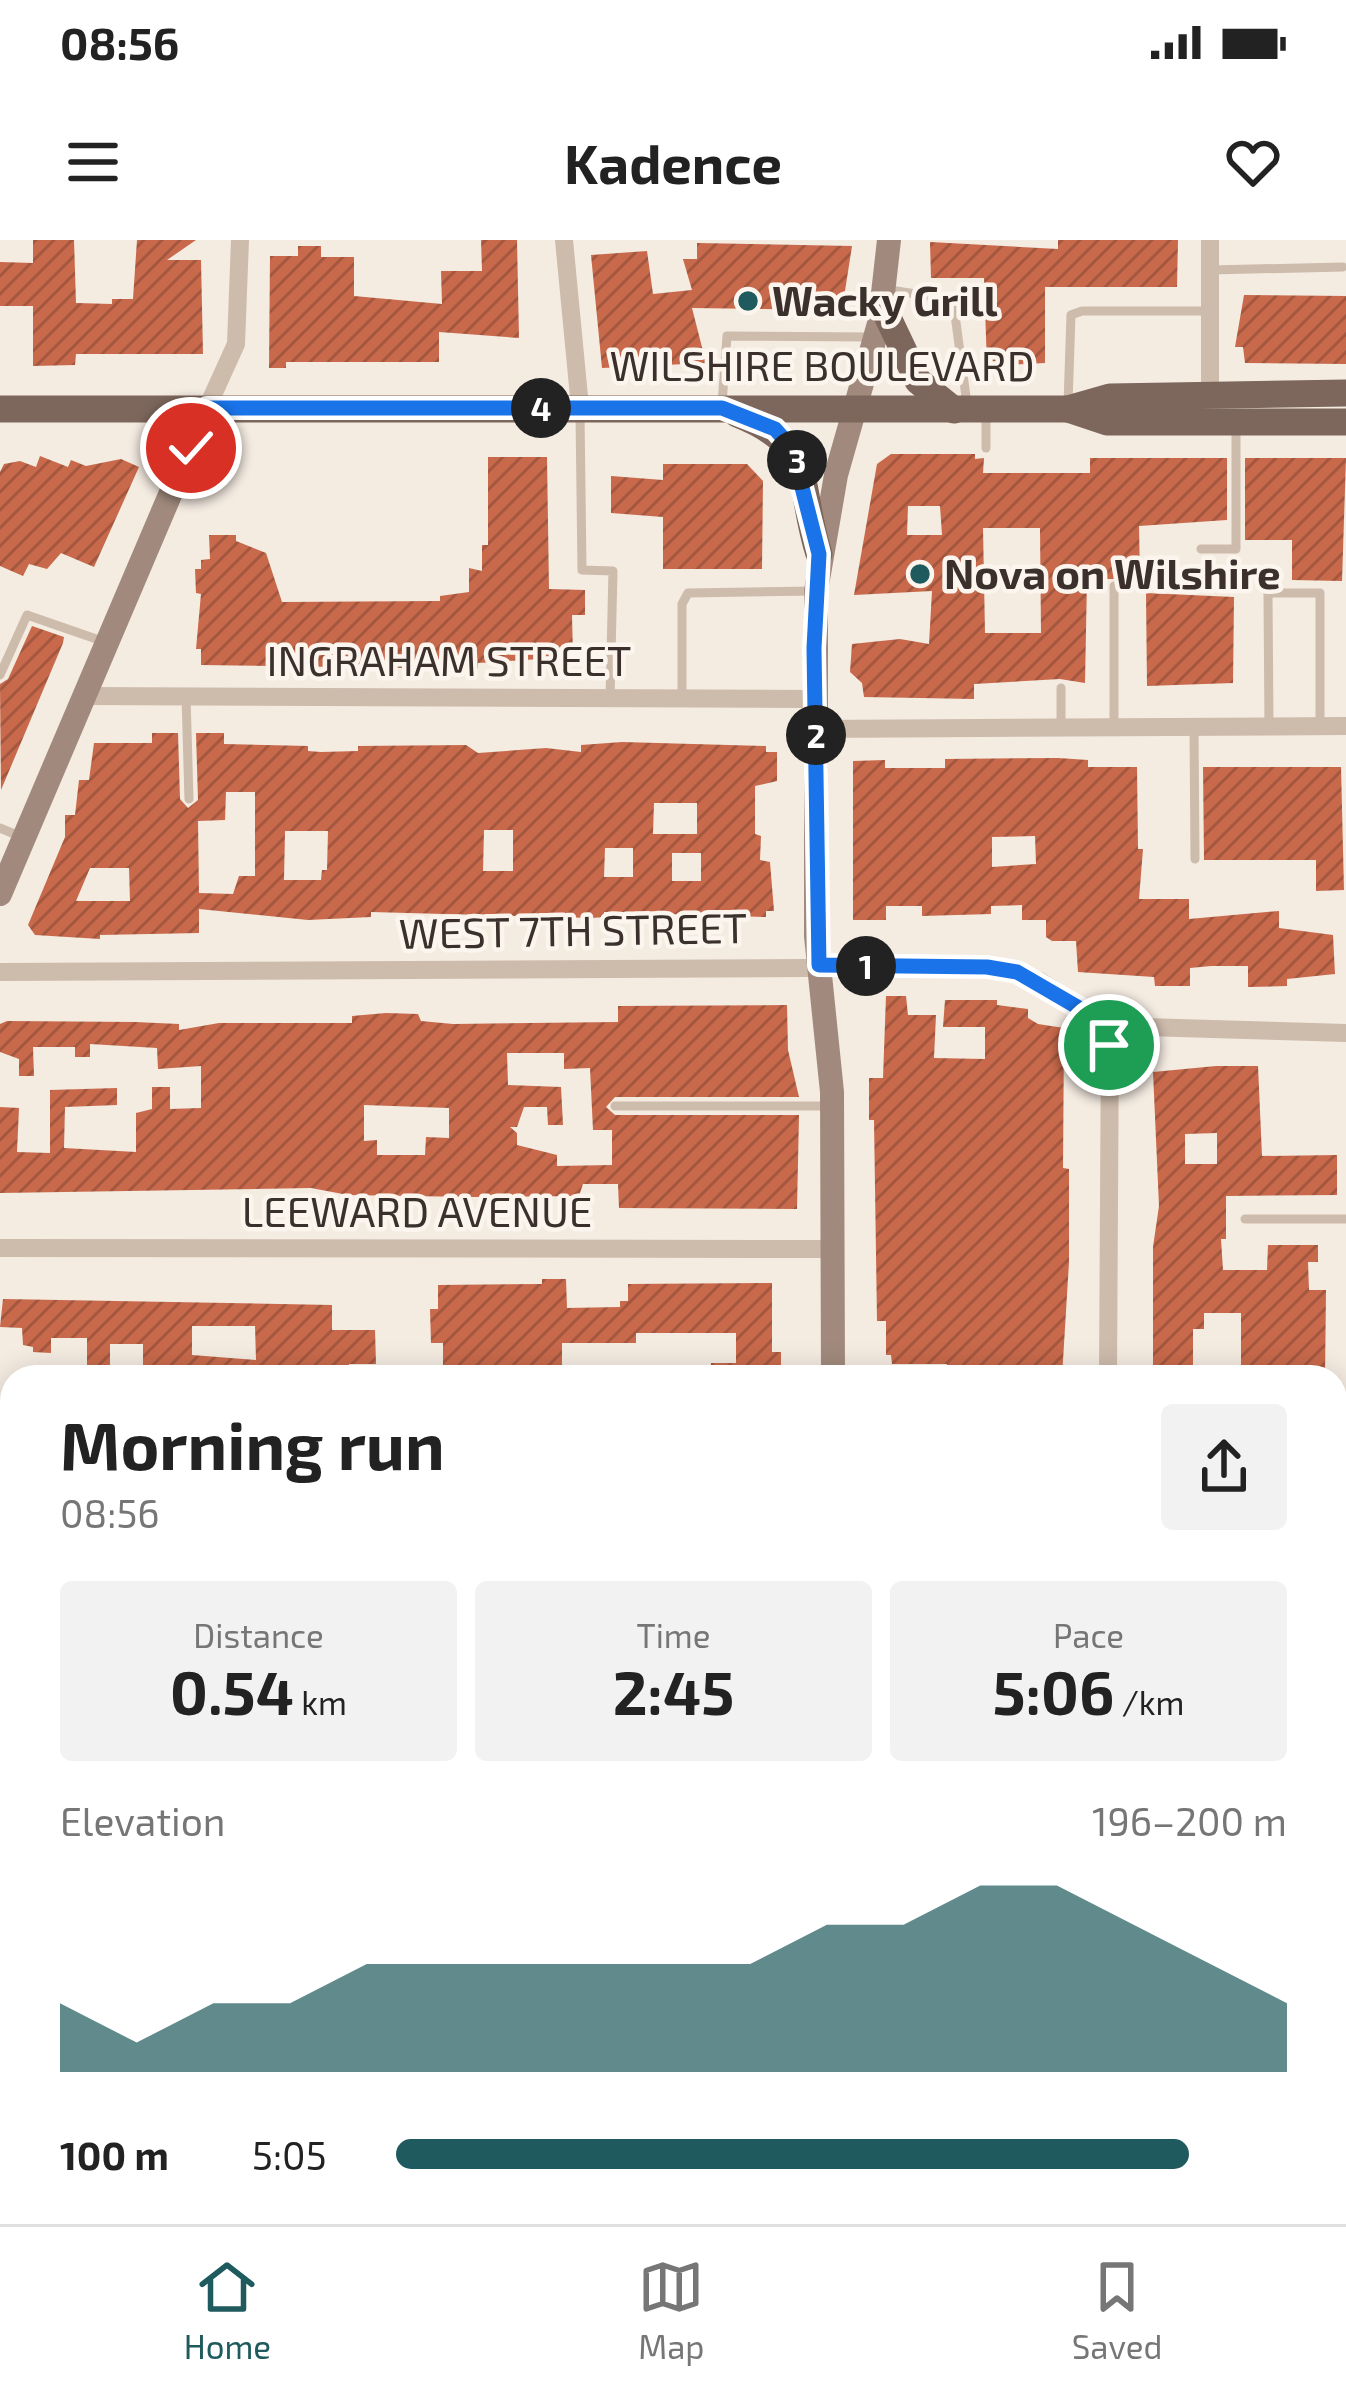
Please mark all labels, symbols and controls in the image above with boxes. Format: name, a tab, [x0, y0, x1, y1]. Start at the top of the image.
text: 08:56	[60, 15, 179, 69]
icon: menu	[60, 129, 126, 195]
icon: heart	[1220, 129, 1286, 195]
text: Kadence	[564, 130, 782, 195]
place label: Wacky Grill	[772, 274, 998, 325]
marker: Wacky Grill	[735, 288, 761, 314]
street label: WILSHIRE BOULEVARD	[609, 339, 1035, 389]
pin: 4	[511, 378, 571, 438]
text: 4	[530, 388, 552, 428]
pin	[140, 397, 242, 499]
icon: check	[158, 415, 224, 481]
pin: 3	[767, 430, 827, 490]
text: 3	[788, 440, 806, 480]
place label: Nova on Wilshire	[944, 547, 1281, 597]
marker: Nova on Wilshire	[907, 561, 933, 587]
street label: INGRAHAM STREET	[267, 634, 631, 684]
pin: 2	[786, 705, 846, 765]
text: 2	[806, 715, 826, 755]
street label: WEST 7TH STREET	[398, 901, 748, 957]
pin: 1	[836, 936, 896, 996]
text: 1	[859, 946, 873, 986]
pin	[1058, 994, 1160, 1096]
icon: arrive	[1076, 1012, 1142, 1078]
street label: LEEWARD AVENUE	[242, 1185, 592, 1235]
text: Morning run	[60, 1404, 445, 1483]
button: share	[1161, 1404, 1287, 1530]
text: 08:56	[60, 1489, 160, 1536]
text: Distance	[193, 1615, 324, 1655]
text: Time	[637, 1615, 711, 1655]
text: Pace	[1053, 1615, 1124, 1655]
text: 0.54	[170, 1655, 294, 1727]
text: 2:45	[613, 1655, 734, 1727]
text: 5:06	[993, 1655, 1114, 1727]
text: km	[294, 1682, 347, 1722]
text: /km	[1114, 1682, 1184, 1722]
text: Elevation	[60, 1797, 225, 1844]
text: 196–200 m	[1092, 1797, 1287, 1844]
text: 100 m	[60, 2131, 169, 2178]
text: 5:05	[252, 2131, 327, 2178]
tab: Home	[184, 2254, 271, 2366]
tab: Map	[638, 2254, 705, 2366]
tab: Saved	[1072, 2254, 1162, 2366]

